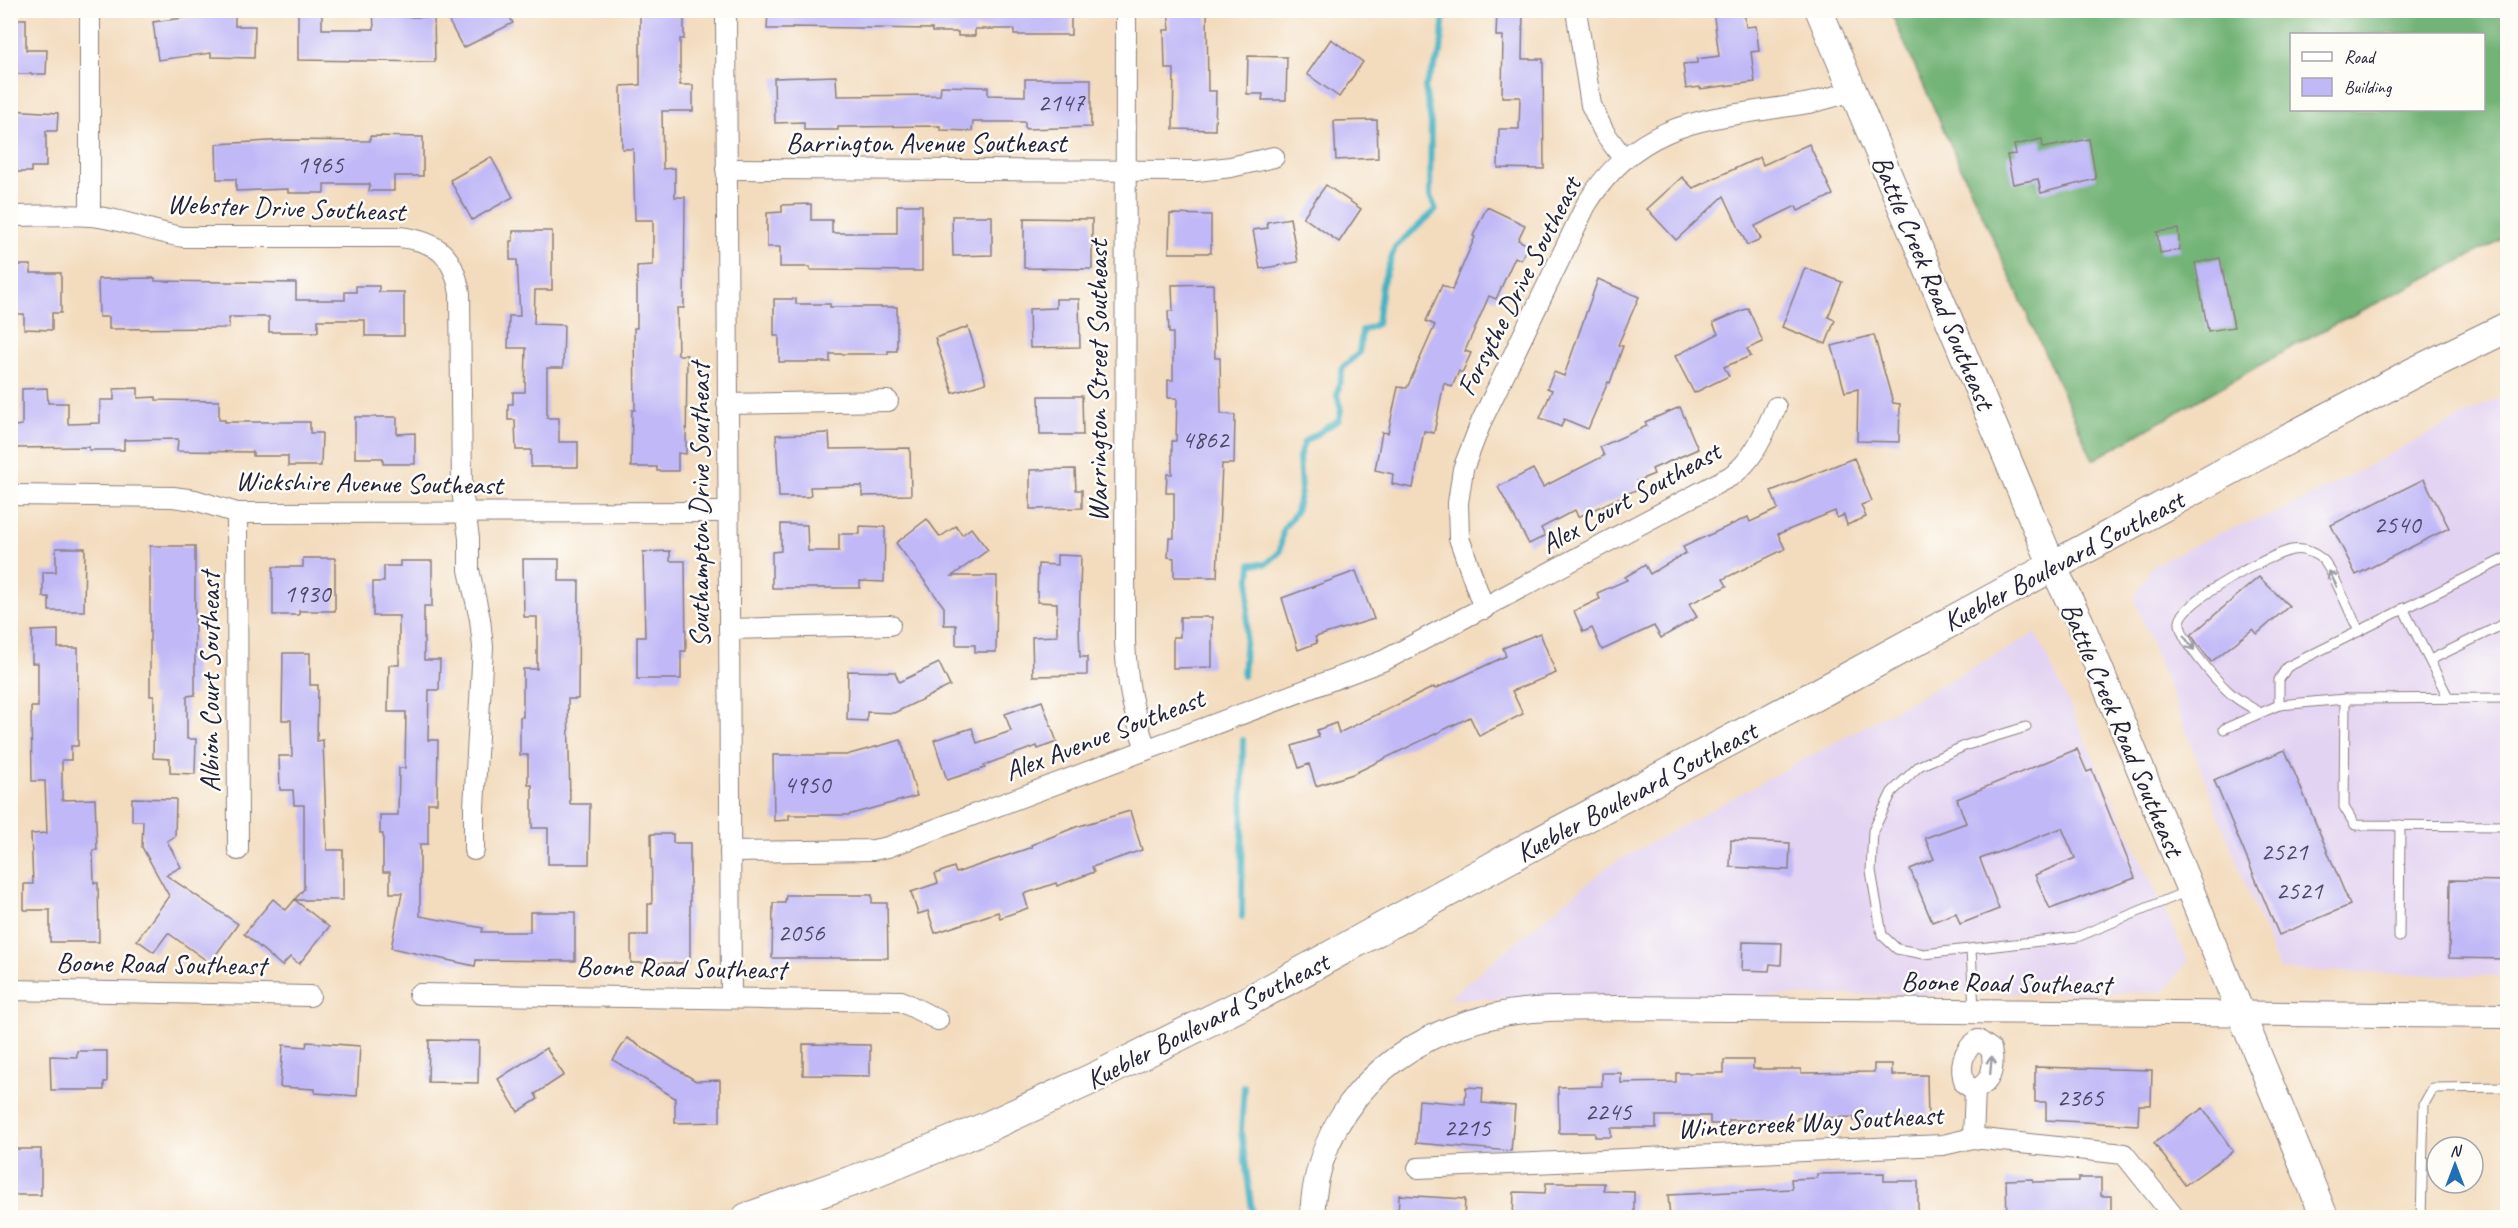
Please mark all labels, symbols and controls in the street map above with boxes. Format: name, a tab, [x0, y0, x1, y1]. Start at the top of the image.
legend	[2290, 33, 2485, 111]
text: Road	[2344, 46, 2377, 68]
text: Building	[2344, 76, 2393, 98]
house number: 2147	[1038, 86, 1086, 119]
street label: Barrington Avenue Southeast	[786, 125, 1069, 160]
house number: 1965	[297, 148, 345, 181]
street label: Battle Creek Road Southeast	[1864, 150, 2004, 417]
street label: Forsythe Drive Southeast	[1448, 169, 1590, 401]
street label: Webster Drive Southeast	[166, 186, 408, 229]
street label: Warrington Street Southeast	[1080, 237, 1115, 522]
street label: Southampton Drive Southeast	[682, 359, 717, 648]
house number: 4862	[1182, 423, 1231, 456]
street label: Alex Court Southeast	[1534, 432, 1729, 561]
street label: Wickshire Avenue Southeast	[235, 463, 506, 502]
street label: Kuebler Boulevard Southeast	[1937, 481, 2192, 639]
house number: 2540	[2374, 508, 2423, 541]
street label: Albion Court Southeast	[192, 568, 227, 792]
one-way arrow	[2327, 570, 2339, 588]
house number: 1930	[284, 577, 333, 610]
street label: Battle Creek Road Southeast	[2053, 597, 2193, 864]
one-way arrow	[2183, 635, 2195, 651]
street label: Alex Avenue Southeast	[1000, 679, 1211, 789]
street label: Kuebler Boulevard Southeast	[1510, 712, 1765, 870]
house number: 4950	[784, 768, 833, 801]
house number: 2521	[2261, 835, 2309, 868]
house number: 2521	[2276, 874, 2324, 907]
house number: 2056	[778, 916, 826, 949]
street label: Kuebler Boulevard Southeast	[1080, 943, 1337, 1097]
street label: Boone Road Southeast	[56, 944, 270, 983]
street label: Boone Road Southeast	[576, 948, 790, 987]
street label: Boone Road Southeast	[1901, 963, 2115, 1002]
one-way arrow	[1986, 1056, 1997, 1075]
house number: 2365	[2057, 1081, 2105, 1114]
house number: 2245	[1585, 1095, 1633, 1128]
street label: Wintercreek Way Southeast	[1677, 1097, 1946, 1146]
house number: 2215	[1444, 1111, 1492, 1144]
north arrow	[2425, 1135, 2485, 1195]
text: N	[2450, 1141, 2463, 1161]

